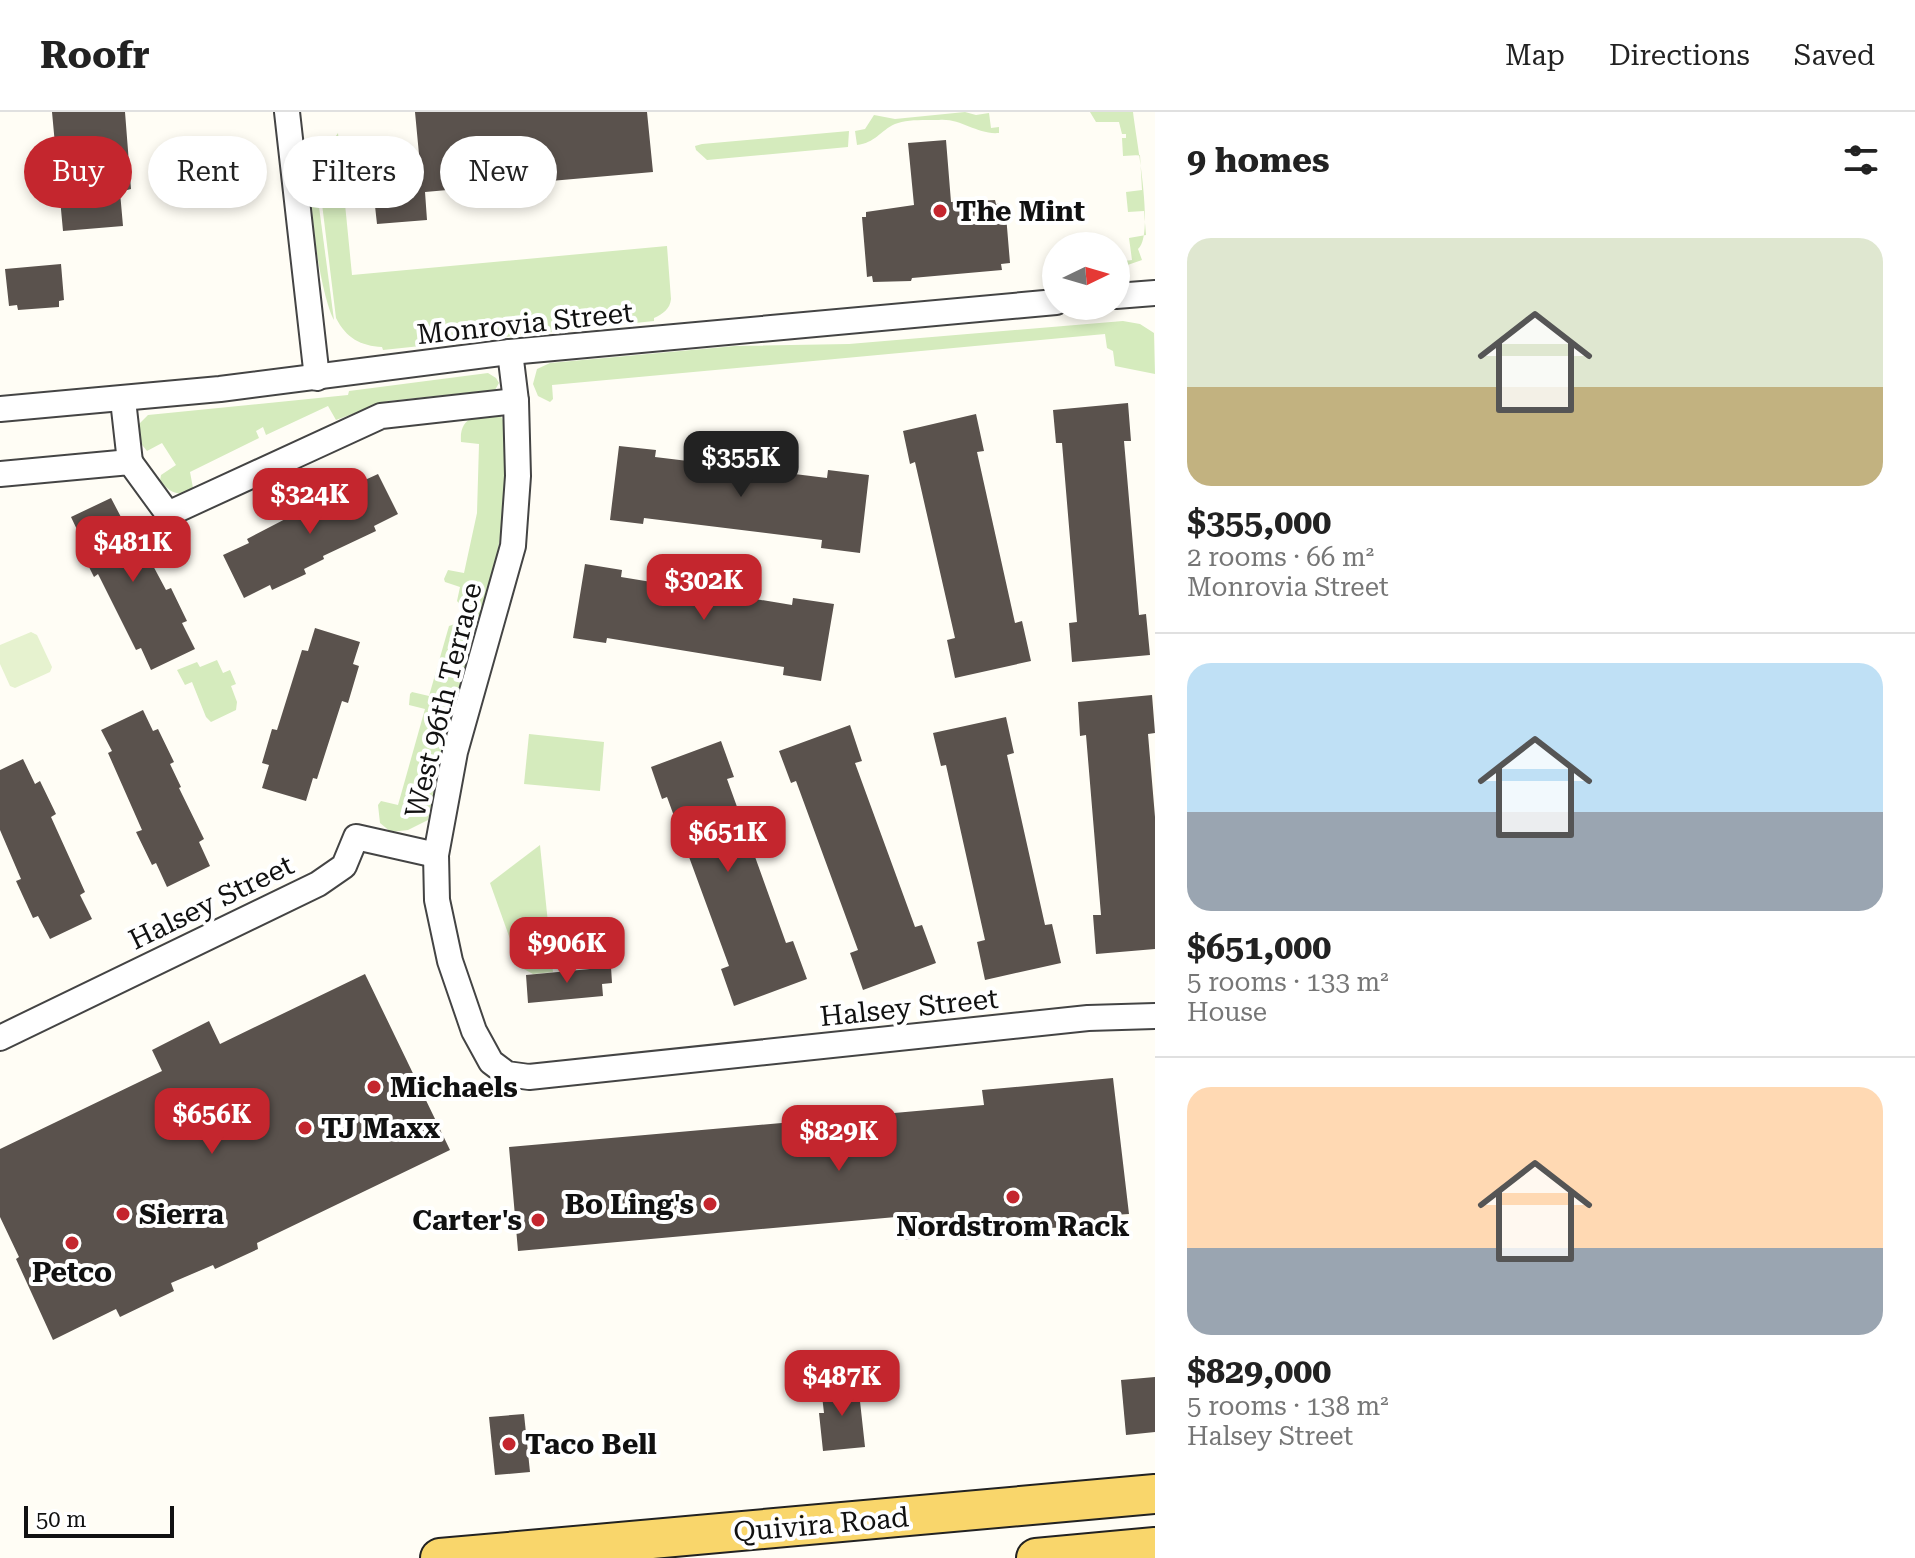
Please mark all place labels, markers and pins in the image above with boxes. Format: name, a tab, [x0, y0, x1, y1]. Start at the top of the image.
place label: The Mint	[956, 195, 1085, 228]
marker: The Mint	[931, 202, 949, 220]
pin: $355K	[685, 431, 797, 499]
pin: $324K	[254, 468, 366, 536]
pin: $481K	[77, 516, 189, 584]
pin: $302K	[648, 554, 760, 622]
pin: $651K	[672, 806, 784, 874]
pin: $906K	[511, 917, 623, 985]
place label: Michaels	[390, 1071, 518, 1104]
marker: Michaels	[365, 1078, 383, 1096]
pin: $656K	[156, 1088, 268, 1156]
pin: $829K	[783, 1105, 895, 1173]
place label: TJ Maxx	[321, 1112, 441, 1145]
marker: TJ Maxx	[296, 1119, 314, 1137]
place label: Bo Ling's	[565, 1188, 694, 1221]
marker: Nordstrom Rack	[1004, 1188, 1022, 1206]
marker: Bo Ling's	[701, 1195, 719, 1213]
place label: Sierra	[139, 1198, 224, 1231]
place label: Carter's	[412, 1204, 522, 1237]
marker: Sierra	[114, 1205, 132, 1223]
place label: Nordstrom Rack	[896, 1210, 1130, 1243]
marker: Carter's	[529, 1211, 547, 1229]
marker: Petco	[63, 1234, 81, 1252]
place label: Petco	[32, 1256, 112, 1289]
pin: $487K	[786, 1350, 898, 1418]
place label: Taco Bell	[525, 1428, 657, 1461]
marker: Taco Bell	[500, 1435, 518, 1453]

